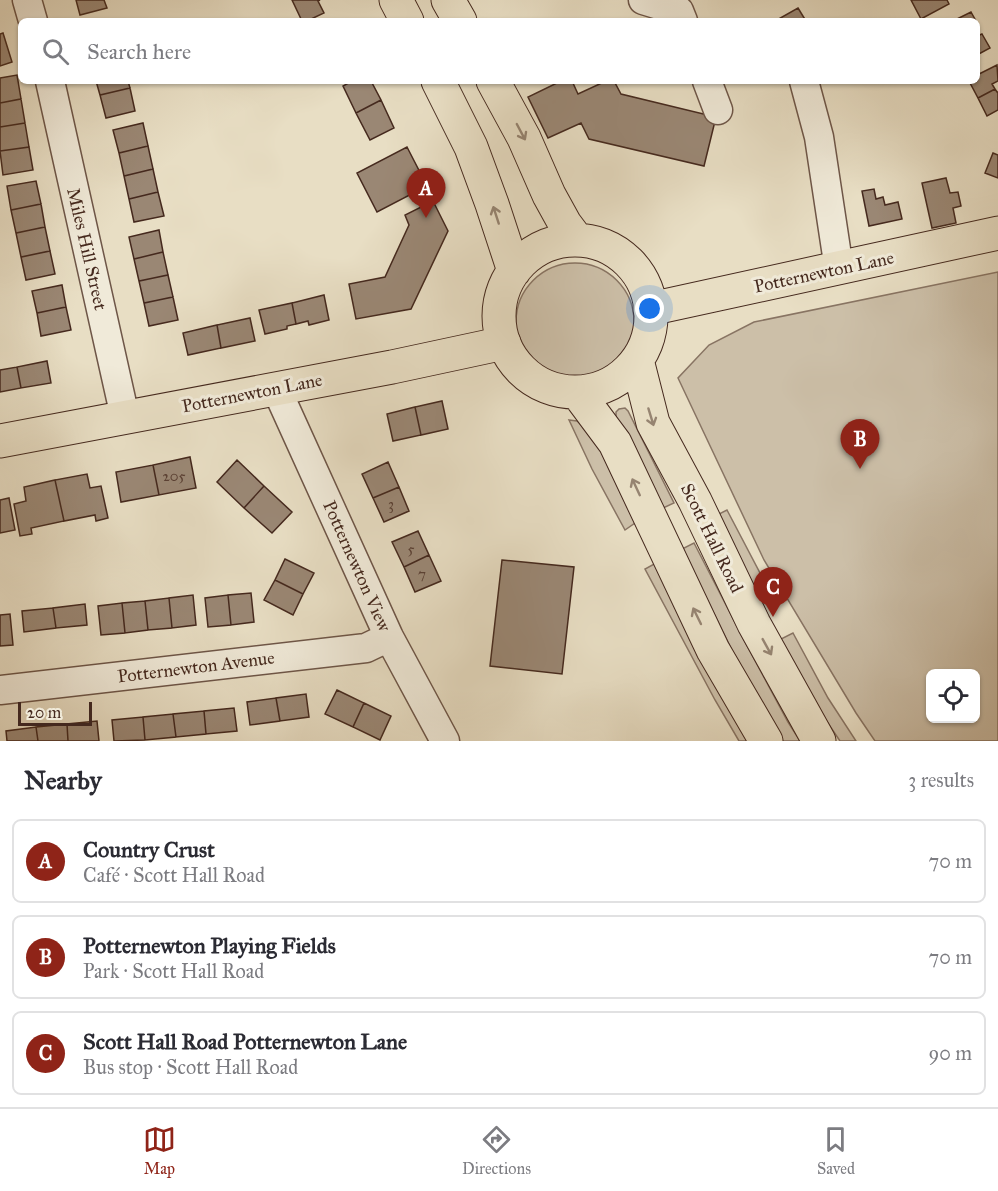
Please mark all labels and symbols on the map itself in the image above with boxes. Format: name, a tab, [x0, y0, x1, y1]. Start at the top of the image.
one-way arrow	[516, 123, 527, 141]
pin: A	[406, 168, 446, 218]
street label: Miles Hill Street	[62, 186, 112, 313]
one-way arrow	[490, 206, 501, 225]
street label: Potternewton Lane	[752, 246, 896, 298]
your location	[635, 294, 664, 323]
street label: Potternewton Lane	[180, 369, 324, 417]
one-way arrow	[646, 407, 657, 426]
pin: B	[840, 420, 880, 469]
house number: 205	[162, 467, 186, 485]
one-way arrow	[629, 478, 641, 496]
street label: Scott Hall Road	[676, 480, 748, 596]
house number: 3	[388, 495, 394, 513]
street label: Potternewton View	[318, 497, 396, 635]
house number: 5	[408, 540, 415, 558]
house number: 7	[418, 565, 426, 583]
pin: C	[754, 568, 792, 617]
one-way arrow	[691, 608, 703, 626]
one-way arrow	[762, 638, 773, 656]
street label: Potternewton Avenue	[116, 646, 276, 688]
scale bar	[18, 699, 92, 726]

